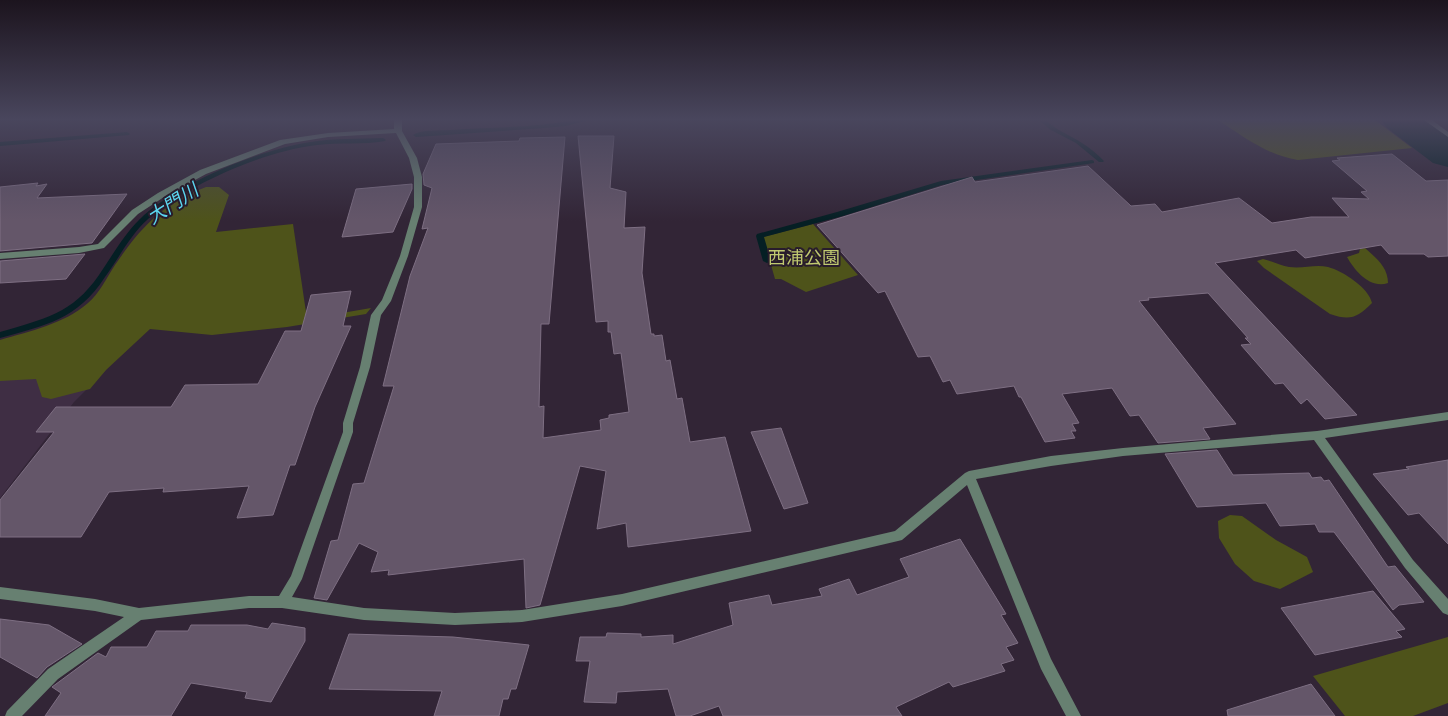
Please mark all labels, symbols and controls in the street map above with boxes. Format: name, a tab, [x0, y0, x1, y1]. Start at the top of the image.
water label: 大門川	[142, 177, 204, 228]
park label: 西浦公園	[768, 246, 840, 268]

